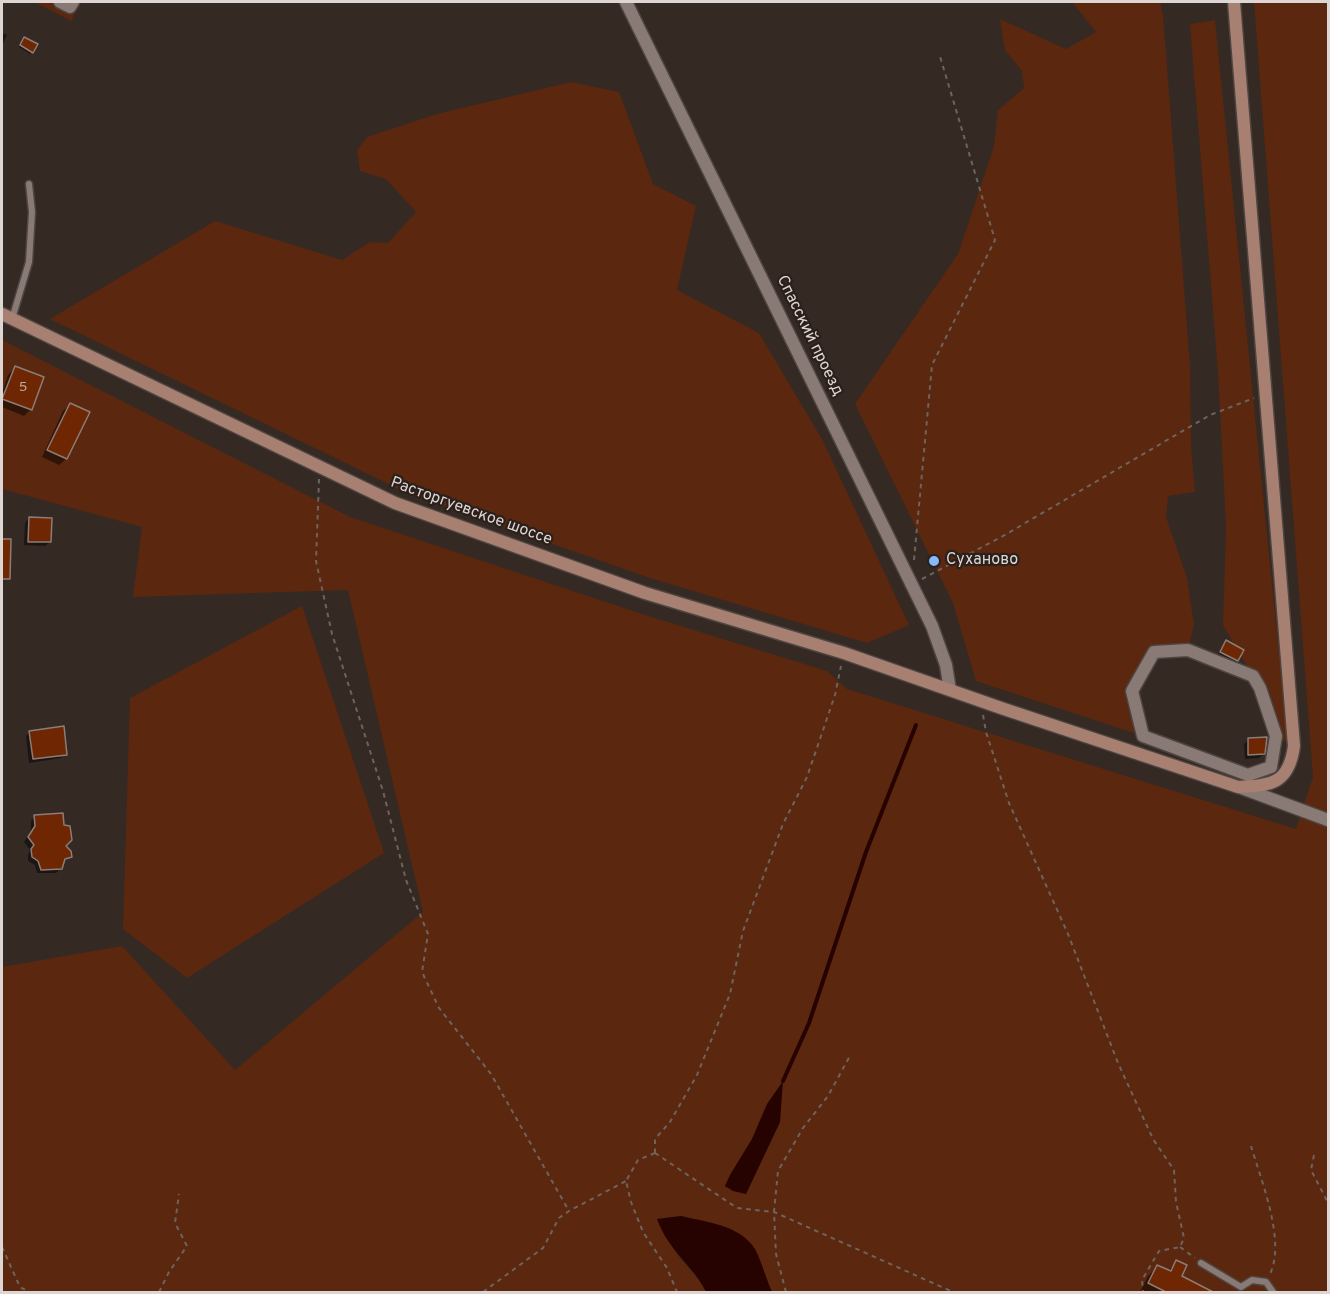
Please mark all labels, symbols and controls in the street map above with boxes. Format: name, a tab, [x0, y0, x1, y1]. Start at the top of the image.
street label: Спасский проезд	[771, 273, 847, 399]
house number: 5	[19, 380, 27, 396]
street label: Расторгуевское шоссе	[388, 474, 554, 550]
place label: Суханово	[946, 551, 1018, 571]
marker: Суханово	[927, 554, 941, 568]

